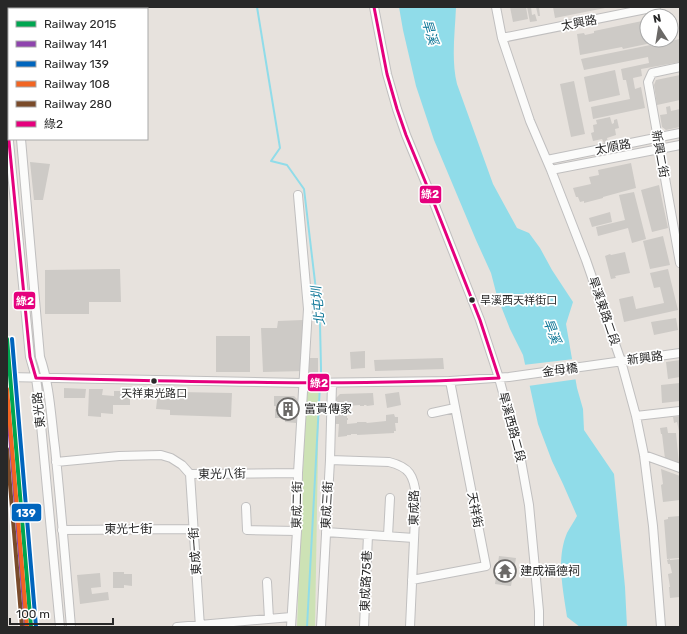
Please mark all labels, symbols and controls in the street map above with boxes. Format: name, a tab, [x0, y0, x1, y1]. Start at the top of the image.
legend	[8, 8, 148, 140]
north arrow	[639, 8, 679, 48]
text: N	[652, 12, 662, 26]
street label: 太興路	[560, 13, 598, 33]
text: Railway 2015	[44, 17, 116, 31]
water label: 旱溪	[419, 17, 442, 49]
text: Railway 141	[44, 37, 107, 51]
text: Railway 139	[44, 57, 109, 71]
text: Railway 108	[44, 77, 110, 91]
text: Railway 280	[44, 97, 112, 111]
text: 綠2	[44, 117, 63, 131]
street label: 新興二街	[649, 129, 671, 179]
street label: 太順路	[594, 137, 632, 157]
line badge: 綠2	[419, 185, 442, 204]
text: 綠2	[421, 188, 439, 201]
street label: 旱溪東路二段	[586, 275, 622, 347]
water label: 北屯圳	[308, 284, 327, 326]
line badge: 綠2	[13, 291, 36, 310]
place label: 旱溪西天祥街口	[480, 294, 557, 307]
text: 綠2	[16, 295, 34, 308]
marker: 旱溪西天祥街口	[467, 295, 477, 305]
water label: 旱溪	[540, 316, 564, 348]
street label: 新興路	[626, 349, 664, 367]
street label: 金母橋	[541, 361, 579, 379]
line badge: 綠2	[307, 373, 330, 392]
marker: 天祥東光路口	[149, 376, 159, 386]
text: 綠2	[310, 377, 328, 390]
place label: 天祥東光路口	[121, 387, 187, 400]
street label: 旱溪西路二段	[496, 390, 528, 464]
street label: 東光路	[30, 391, 48, 429]
building icon: 富貴傳家	[275, 396, 301, 422]
place label: 富貴傳家	[304, 402, 352, 416]
street label: 東光八街	[198, 467, 246, 481]
street label: 東成二街	[290, 481, 304, 529]
street label: 東成三街	[319, 481, 335, 529]
street label: 東成路	[407, 490, 421, 526]
street label: 天祥街	[465, 491, 485, 529]
line badge: 139	[11, 503, 42, 522]
text: 139	[16, 507, 36, 520]
street label: 東光七街	[104, 522, 152, 536]
street label: 東成一街	[186, 527, 204, 575]
street label: 東成路75巷	[358, 550, 374, 612]
temple icon: 建成福德祠	[492, 558, 518, 584]
place label: 建成福德祠	[520, 564, 580, 578]
scale bar	[10, 600, 113, 626]
text: 100 m	[16, 607, 50, 621]

